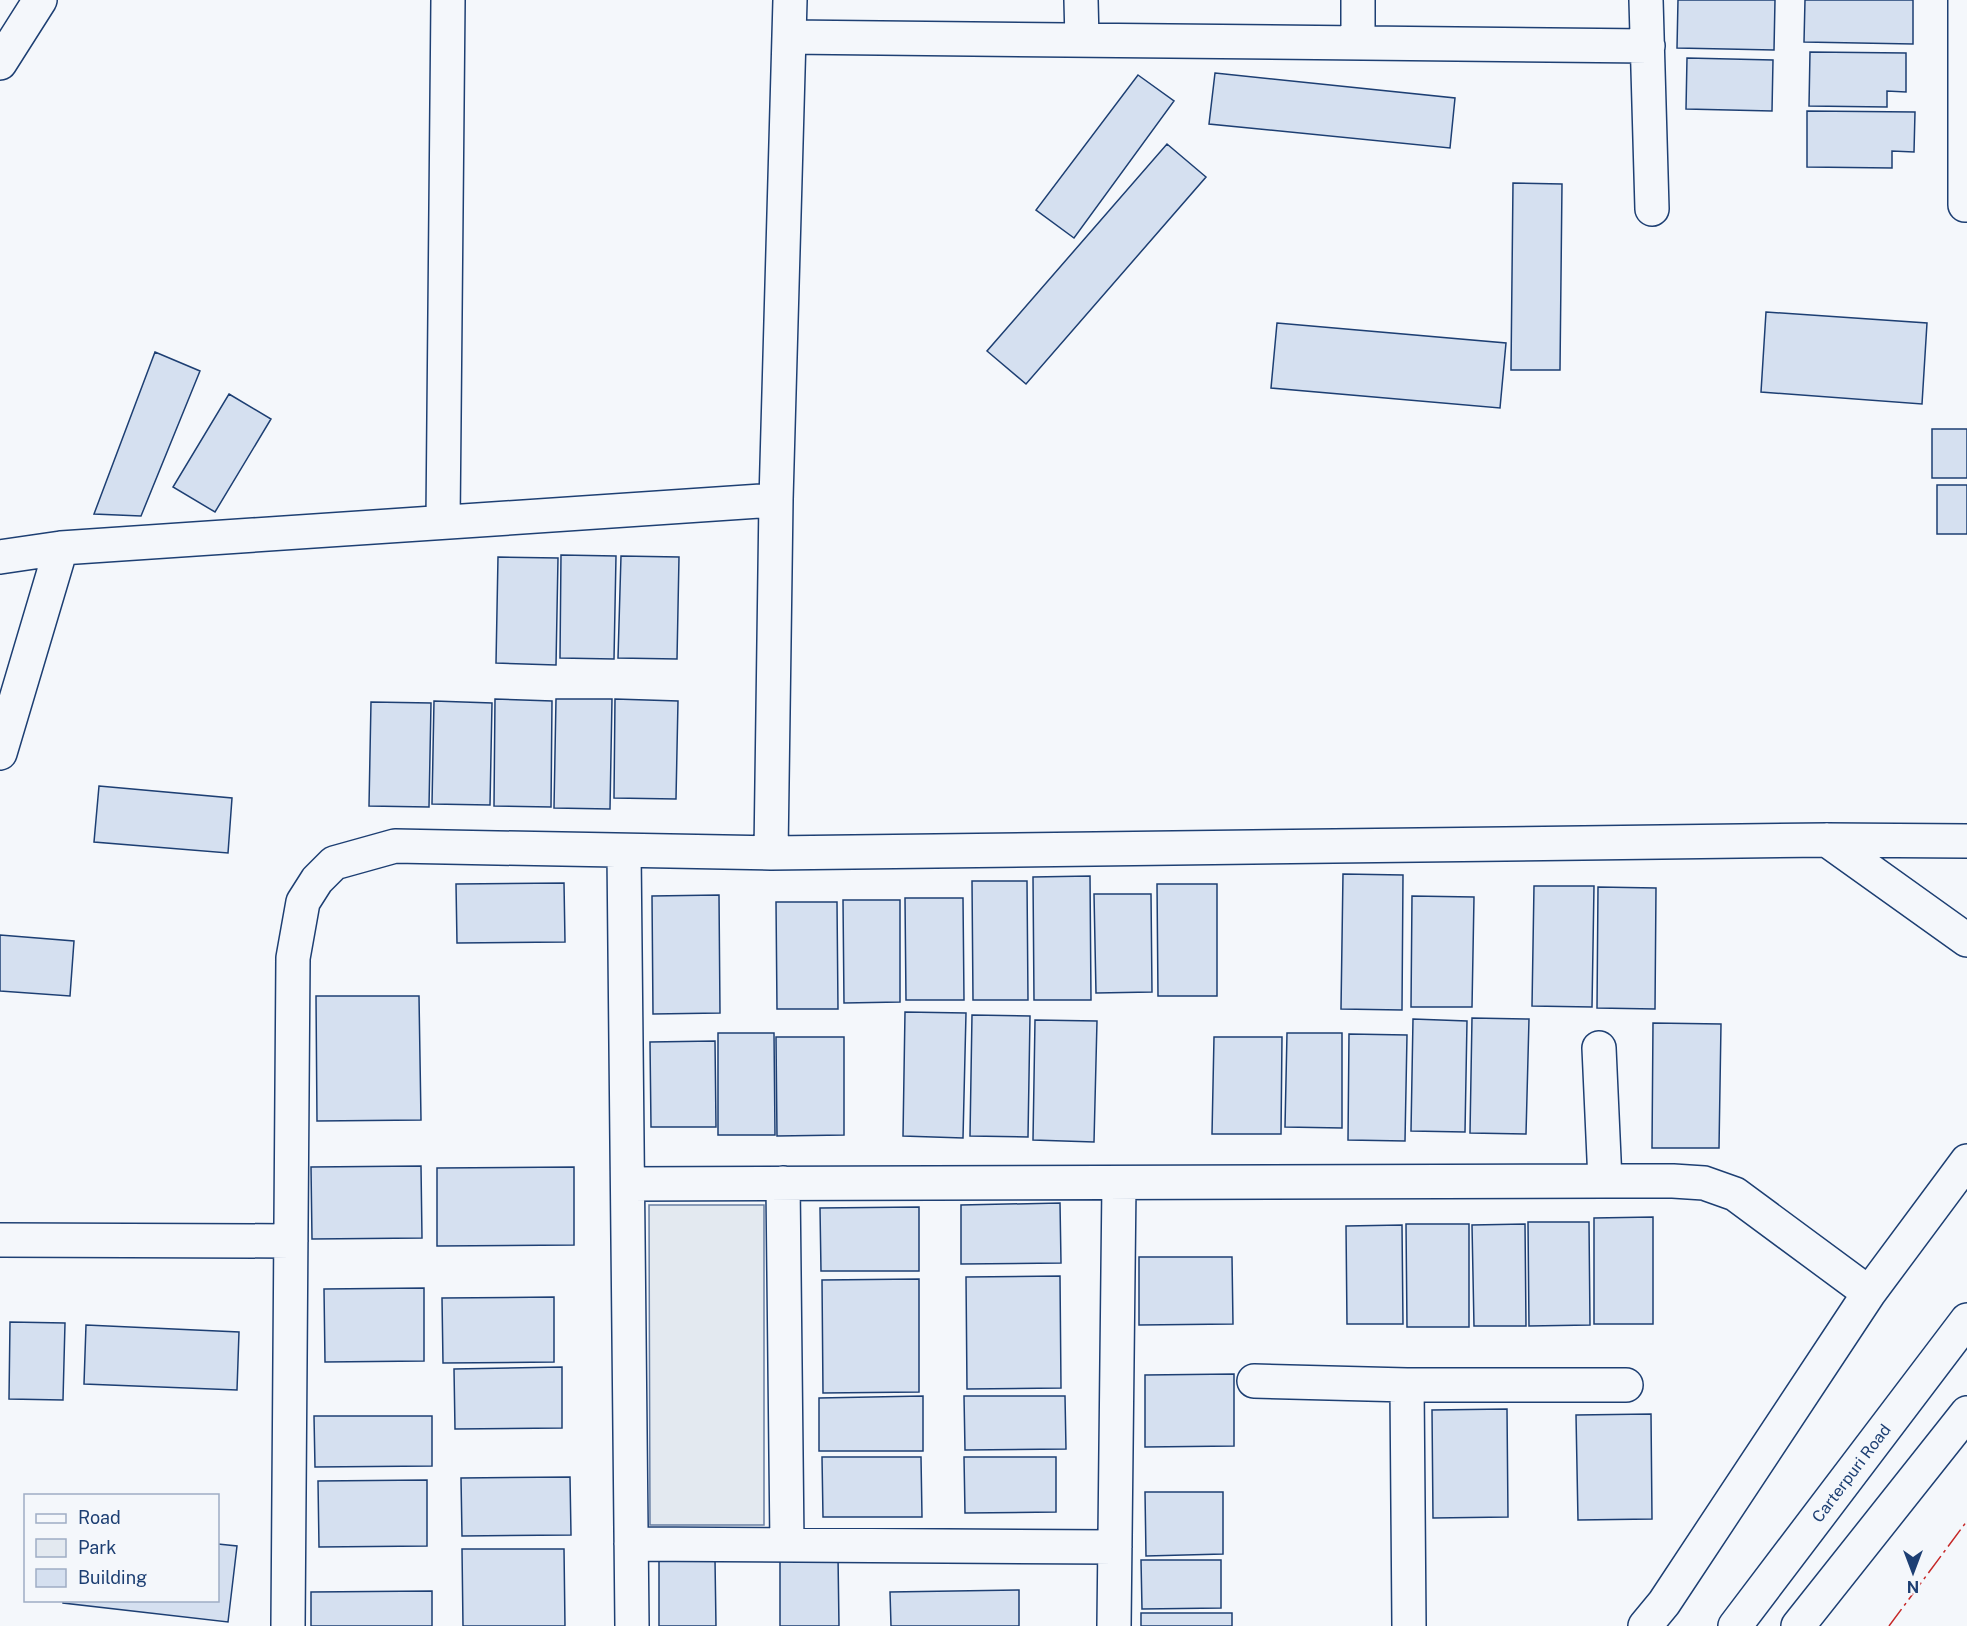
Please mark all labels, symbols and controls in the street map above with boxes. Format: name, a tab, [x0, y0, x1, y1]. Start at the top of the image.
street label: Carterpuri Road	[1808, 1420, 1895, 1526]
legend	[24, 1494, 219, 1602]
text: Road	[78, 1507, 121, 1528]
text: Park	[78, 1537, 116, 1558]
north arrow	[1883, 1542, 1943, 1602]
text: Building	[78, 1567, 147, 1588]
text: N	[1907, 1577, 1919, 1596]

